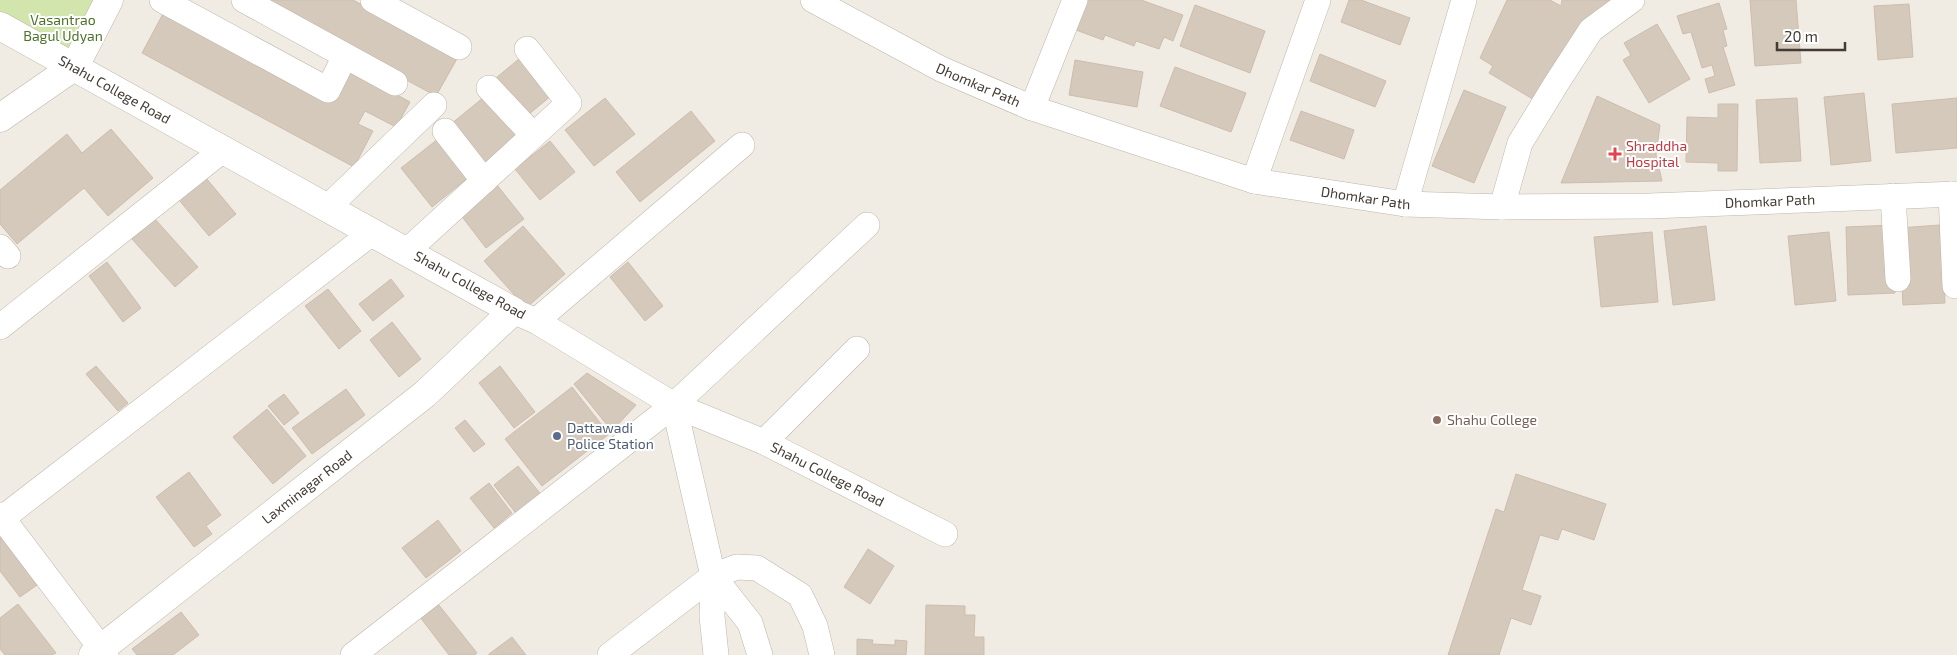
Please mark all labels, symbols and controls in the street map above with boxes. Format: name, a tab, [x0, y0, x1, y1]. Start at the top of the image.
park label: Vasantrao Bagul Udyan	[23, 11, 103, 44]
scale bar	[1777, 20, 1844, 52]
text: 20 m	[1784, 27, 1818, 45]
street label: Shahu College Road	[56, 51, 174, 127]
street label: Dhomkar Path	[934, 59, 1023, 110]
place label: Shraddha Hospital	[1626, 137, 1687, 170]
marker: Shraddha Hospital	[1608, 147, 1622, 161]
street label: Dhomkar Path	[1320, 182, 1411, 212]
street label: Dhomkar Path	[1725, 191, 1815, 211]
street label: Shahu College Road	[411, 247, 529, 322]
place label: Shahu College	[1447, 411, 1537, 428]
marker: Shahu College	[1431, 414, 1443, 426]
place label: Dattawadi Police Station	[567, 419, 654, 452]
marker: Dattawadi Police Station	[551, 430, 563, 442]
street label: Shahu College Road	[768, 438, 887, 510]
street label: Laxminagar Road	[258, 446, 355, 527]

